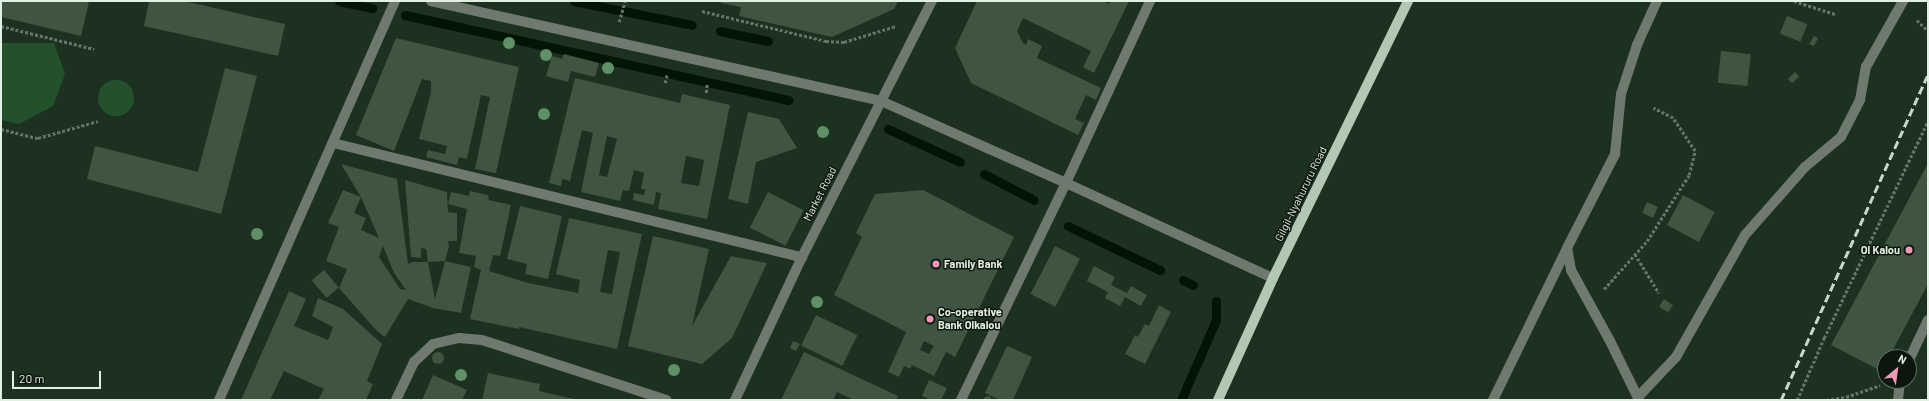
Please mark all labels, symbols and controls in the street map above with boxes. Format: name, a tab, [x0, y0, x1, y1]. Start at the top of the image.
street label: Gilgil-Nyahururu Road	[1272, 144, 1330, 244]
street label: Market Road	[801, 165, 839, 223]
place label: Ol Kalou	[1861, 243, 1900, 257]
marker: Ol Kalou	[1903, 244, 1915, 256]
place label: Family Bank	[944, 257, 1002, 271]
marker: Family Bank	[931, 259, 941, 269]
place label: Co-operative Bank Olkalou	[938, 306, 1002, 332]
marker: Co-operative Bank Olkalou	[925, 314, 935, 324]
north arrow	[1877, 349, 1917, 389]
text: N	[1896, 351, 1909, 366]
scale bar	[14, 363, 103, 389]
text: 20 m	[19, 371, 45, 385]

